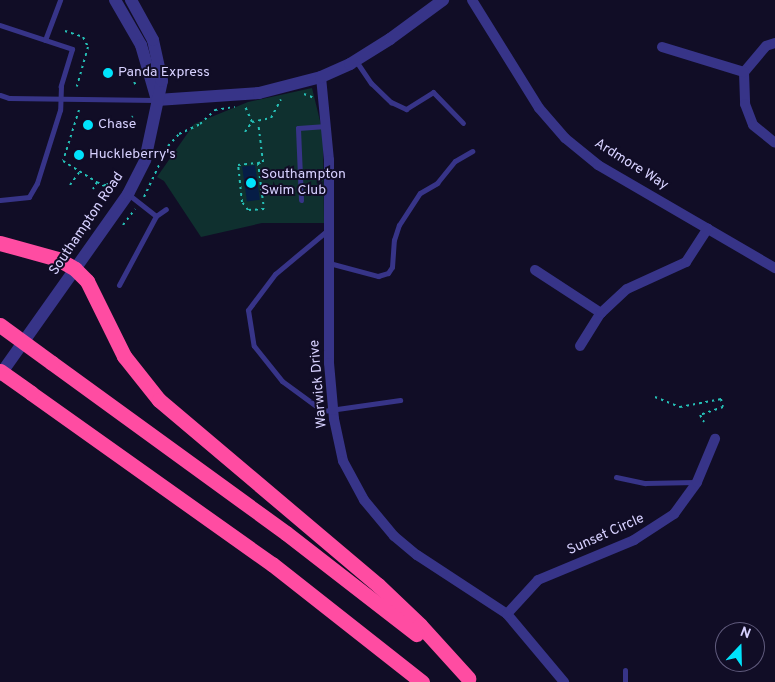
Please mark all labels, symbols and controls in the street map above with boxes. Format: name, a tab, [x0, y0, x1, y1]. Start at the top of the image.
place label: Panda Express	[118, 65, 210, 81]
marker: Panda Express	[102, 67, 114, 79]
place label: Chase	[98, 117, 136, 133]
marker: Chase	[82, 119, 94, 131]
street label: Ardmore Way	[591, 136, 671, 194]
place label: Huckleberry's	[89, 147, 176, 163]
marker: Huckleberry's	[73, 149, 85, 161]
place label: Southampton Swim Club	[261, 167, 346, 200]
street label: Southampton Road	[46, 169, 128, 279]
marker: Southampton Swim Club	[245, 177, 257, 189]
street label: Warwick Drive	[307, 339, 331, 429]
street label: Sunset Circle	[565, 511, 647, 559]
north arrow	[715, 622, 765, 672]
text: N	[737, 624, 753, 643]

